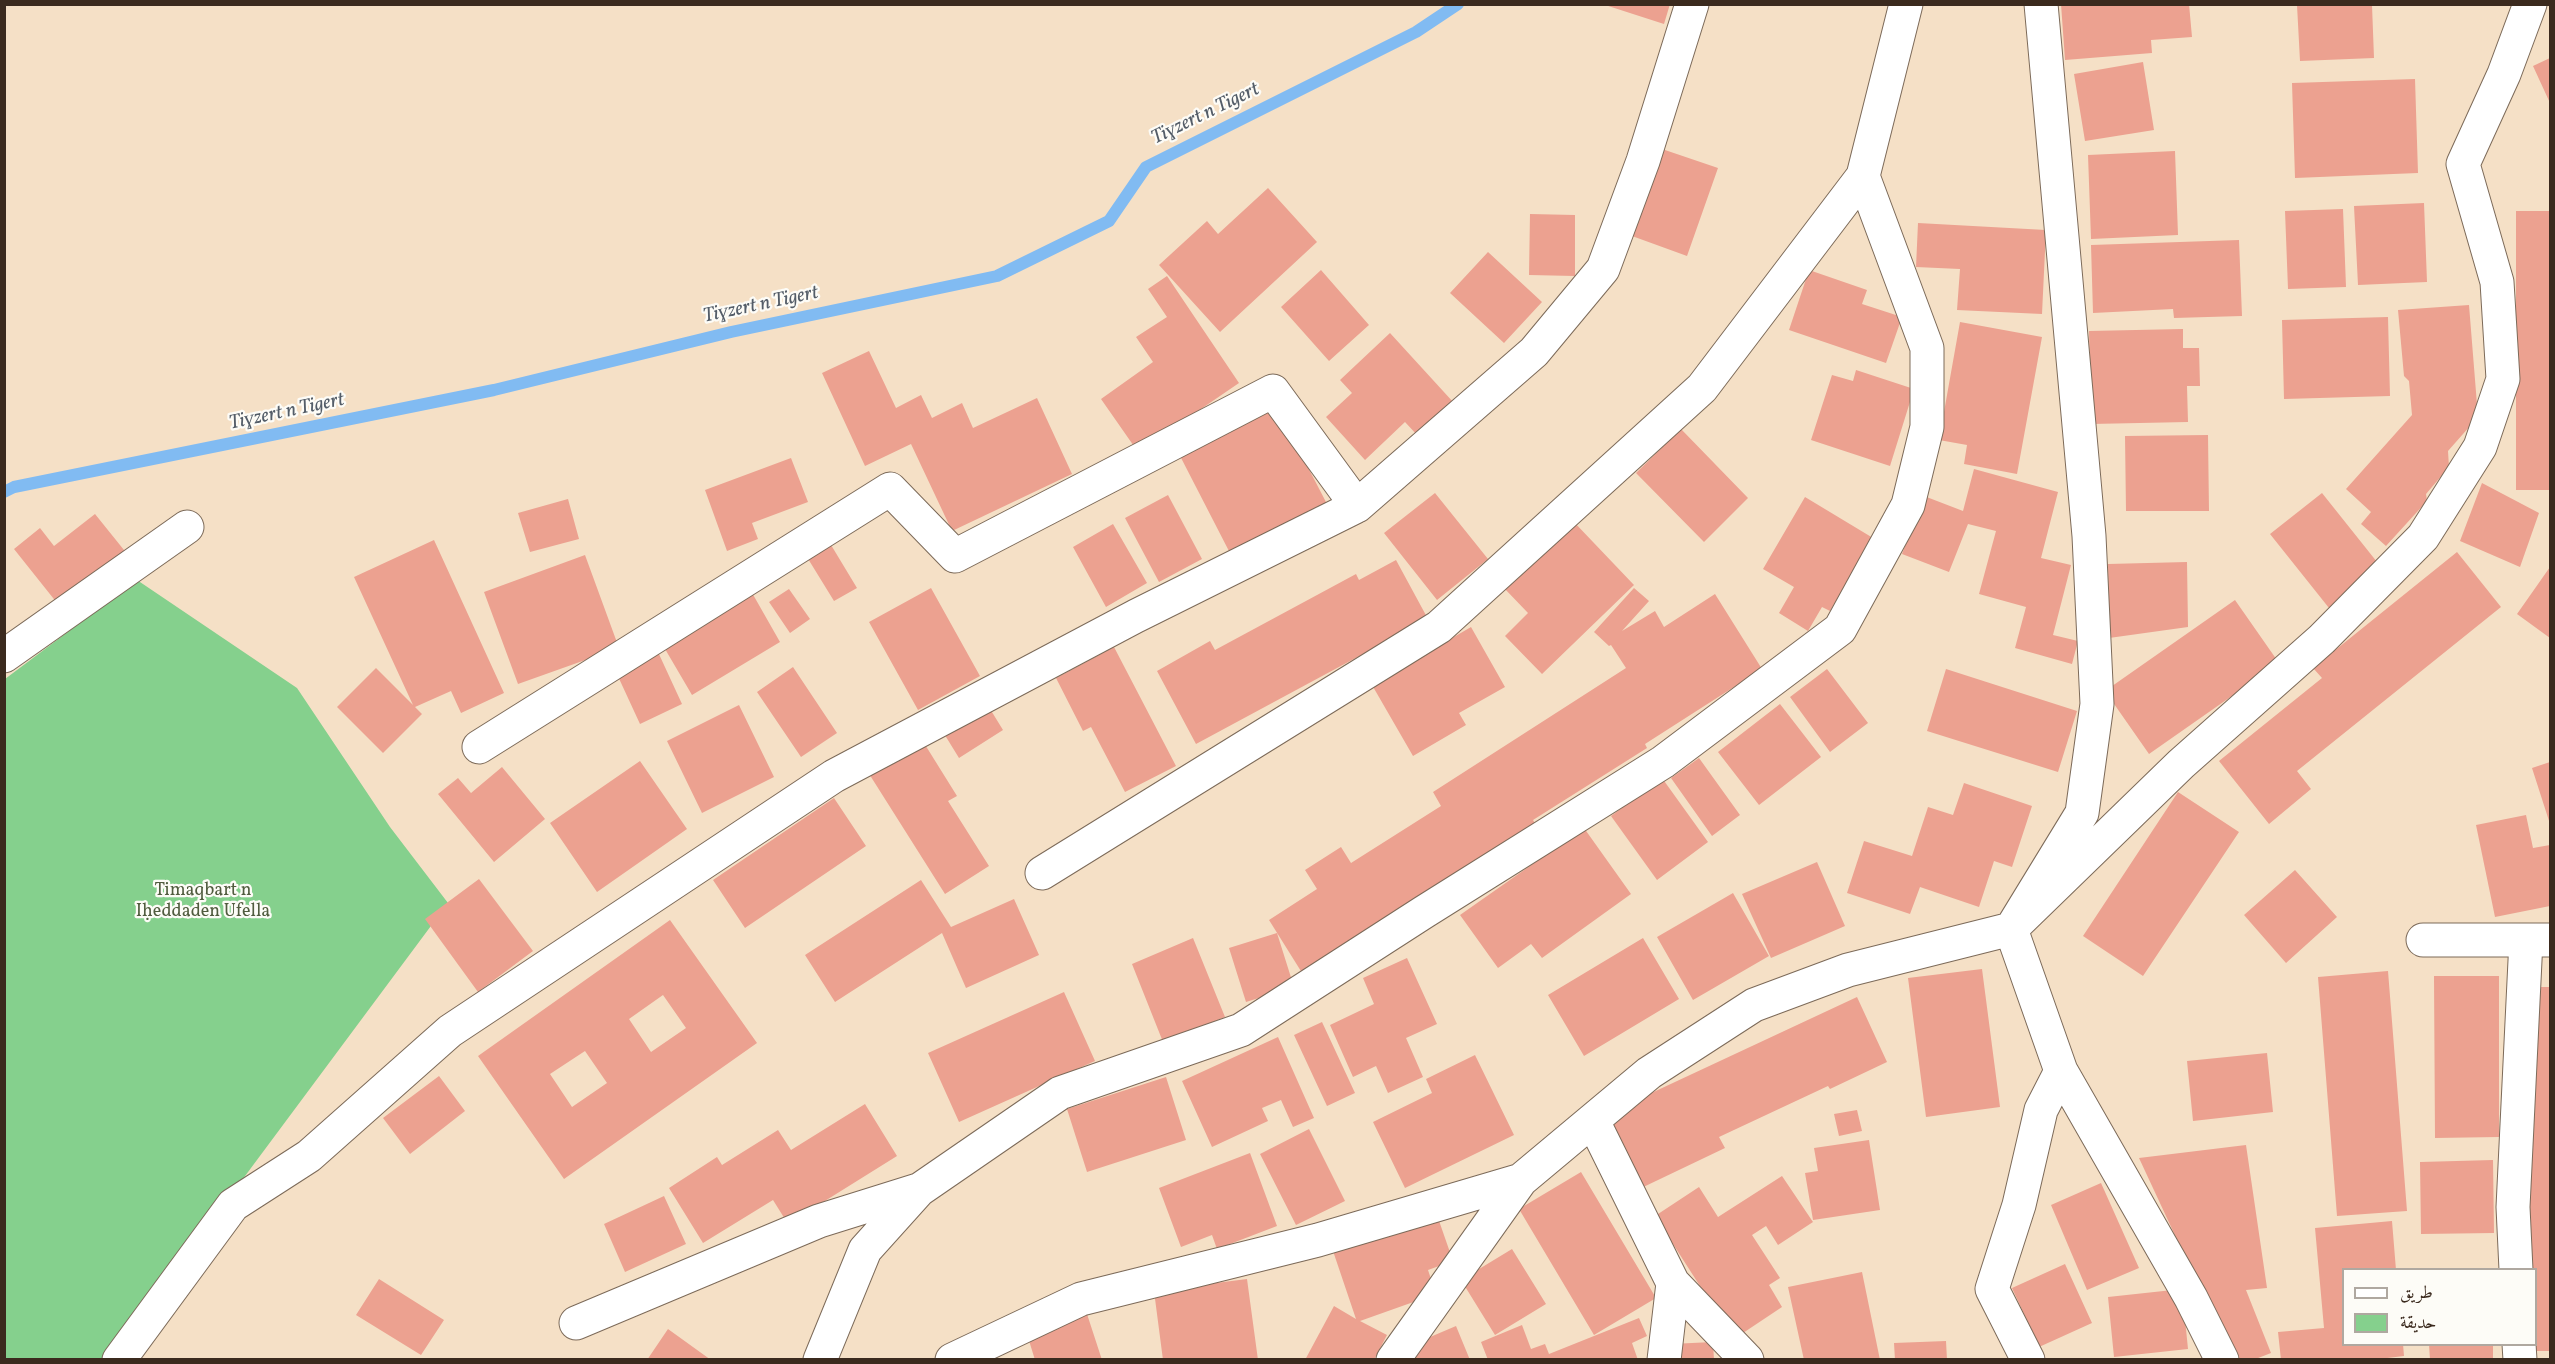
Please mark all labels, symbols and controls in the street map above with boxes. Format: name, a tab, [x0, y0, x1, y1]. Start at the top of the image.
water label: Tiɣzert n Tigert	[1148, 79, 1264, 151]
water label: Tiɣzert n Tigert	[701, 282, 821, 330]
water label: Tiɣzert n Tigert	[227, 389, 347, 437]
park label: Timaqbart n Iḥeddaden Ufella	[136, 881, 270, 924]
legend	[2342, 1268, 2537, 1346]
text: طريق	[2400, 1281, 2433, 1306]
text: حديقة	[2400, 1311, 2436, 1336]

